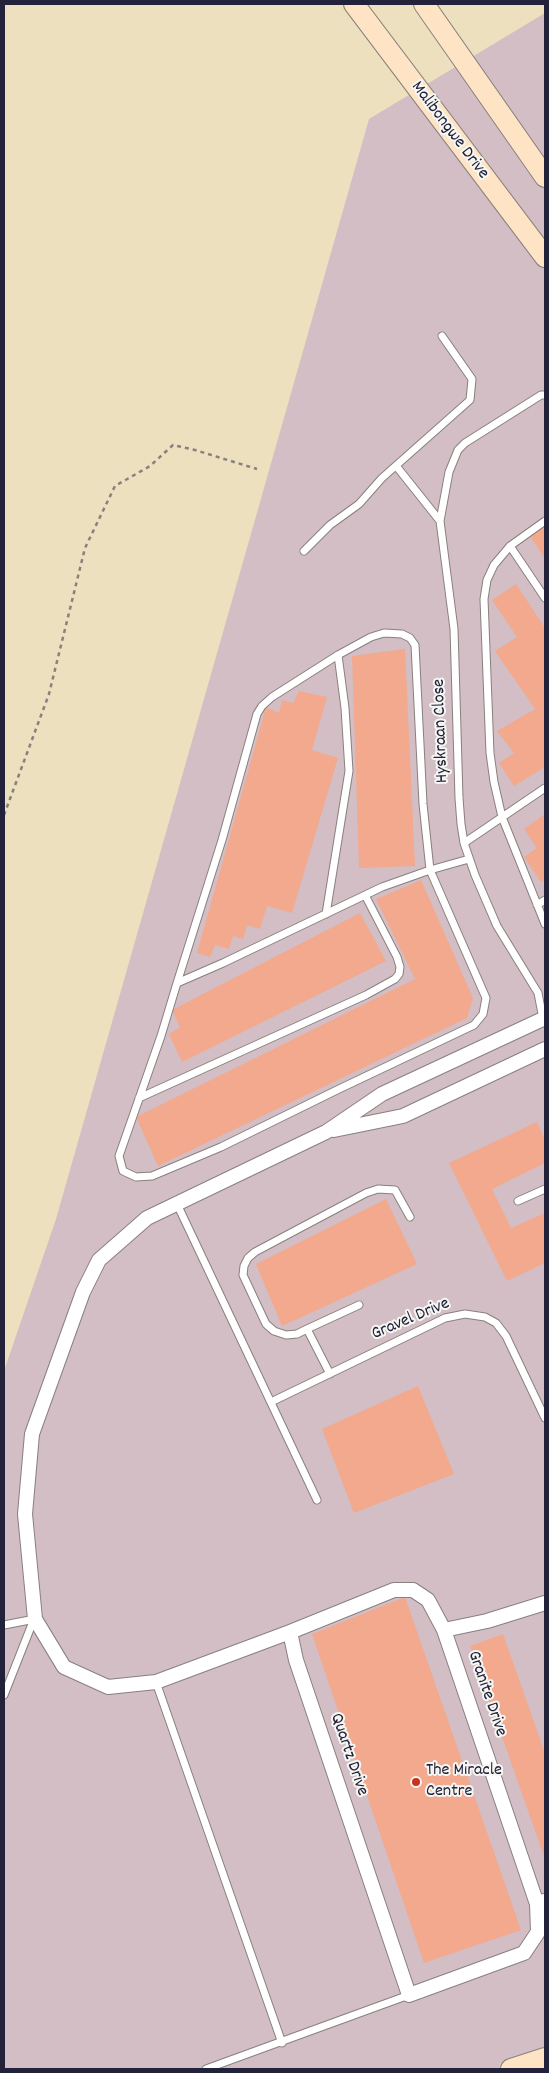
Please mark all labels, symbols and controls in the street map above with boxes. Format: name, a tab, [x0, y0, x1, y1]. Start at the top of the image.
street label: Malibongwe Drive	[405, 78, 493, 184]
street label: Hyskraan Close	[429, 679, 455, 783]
street label: Gravel Drive	[369, 1294, 453, 1346]
street label: Granite Drive	[461, 1648, 511, 1740]
street label: Quartz Drive	[324, 1711, 372, 1799]
place label: The Miracle Centre	[426, 1761, 502, 1804]
marker: The Miracle Centre	[410, 1776, 422, 1788]

